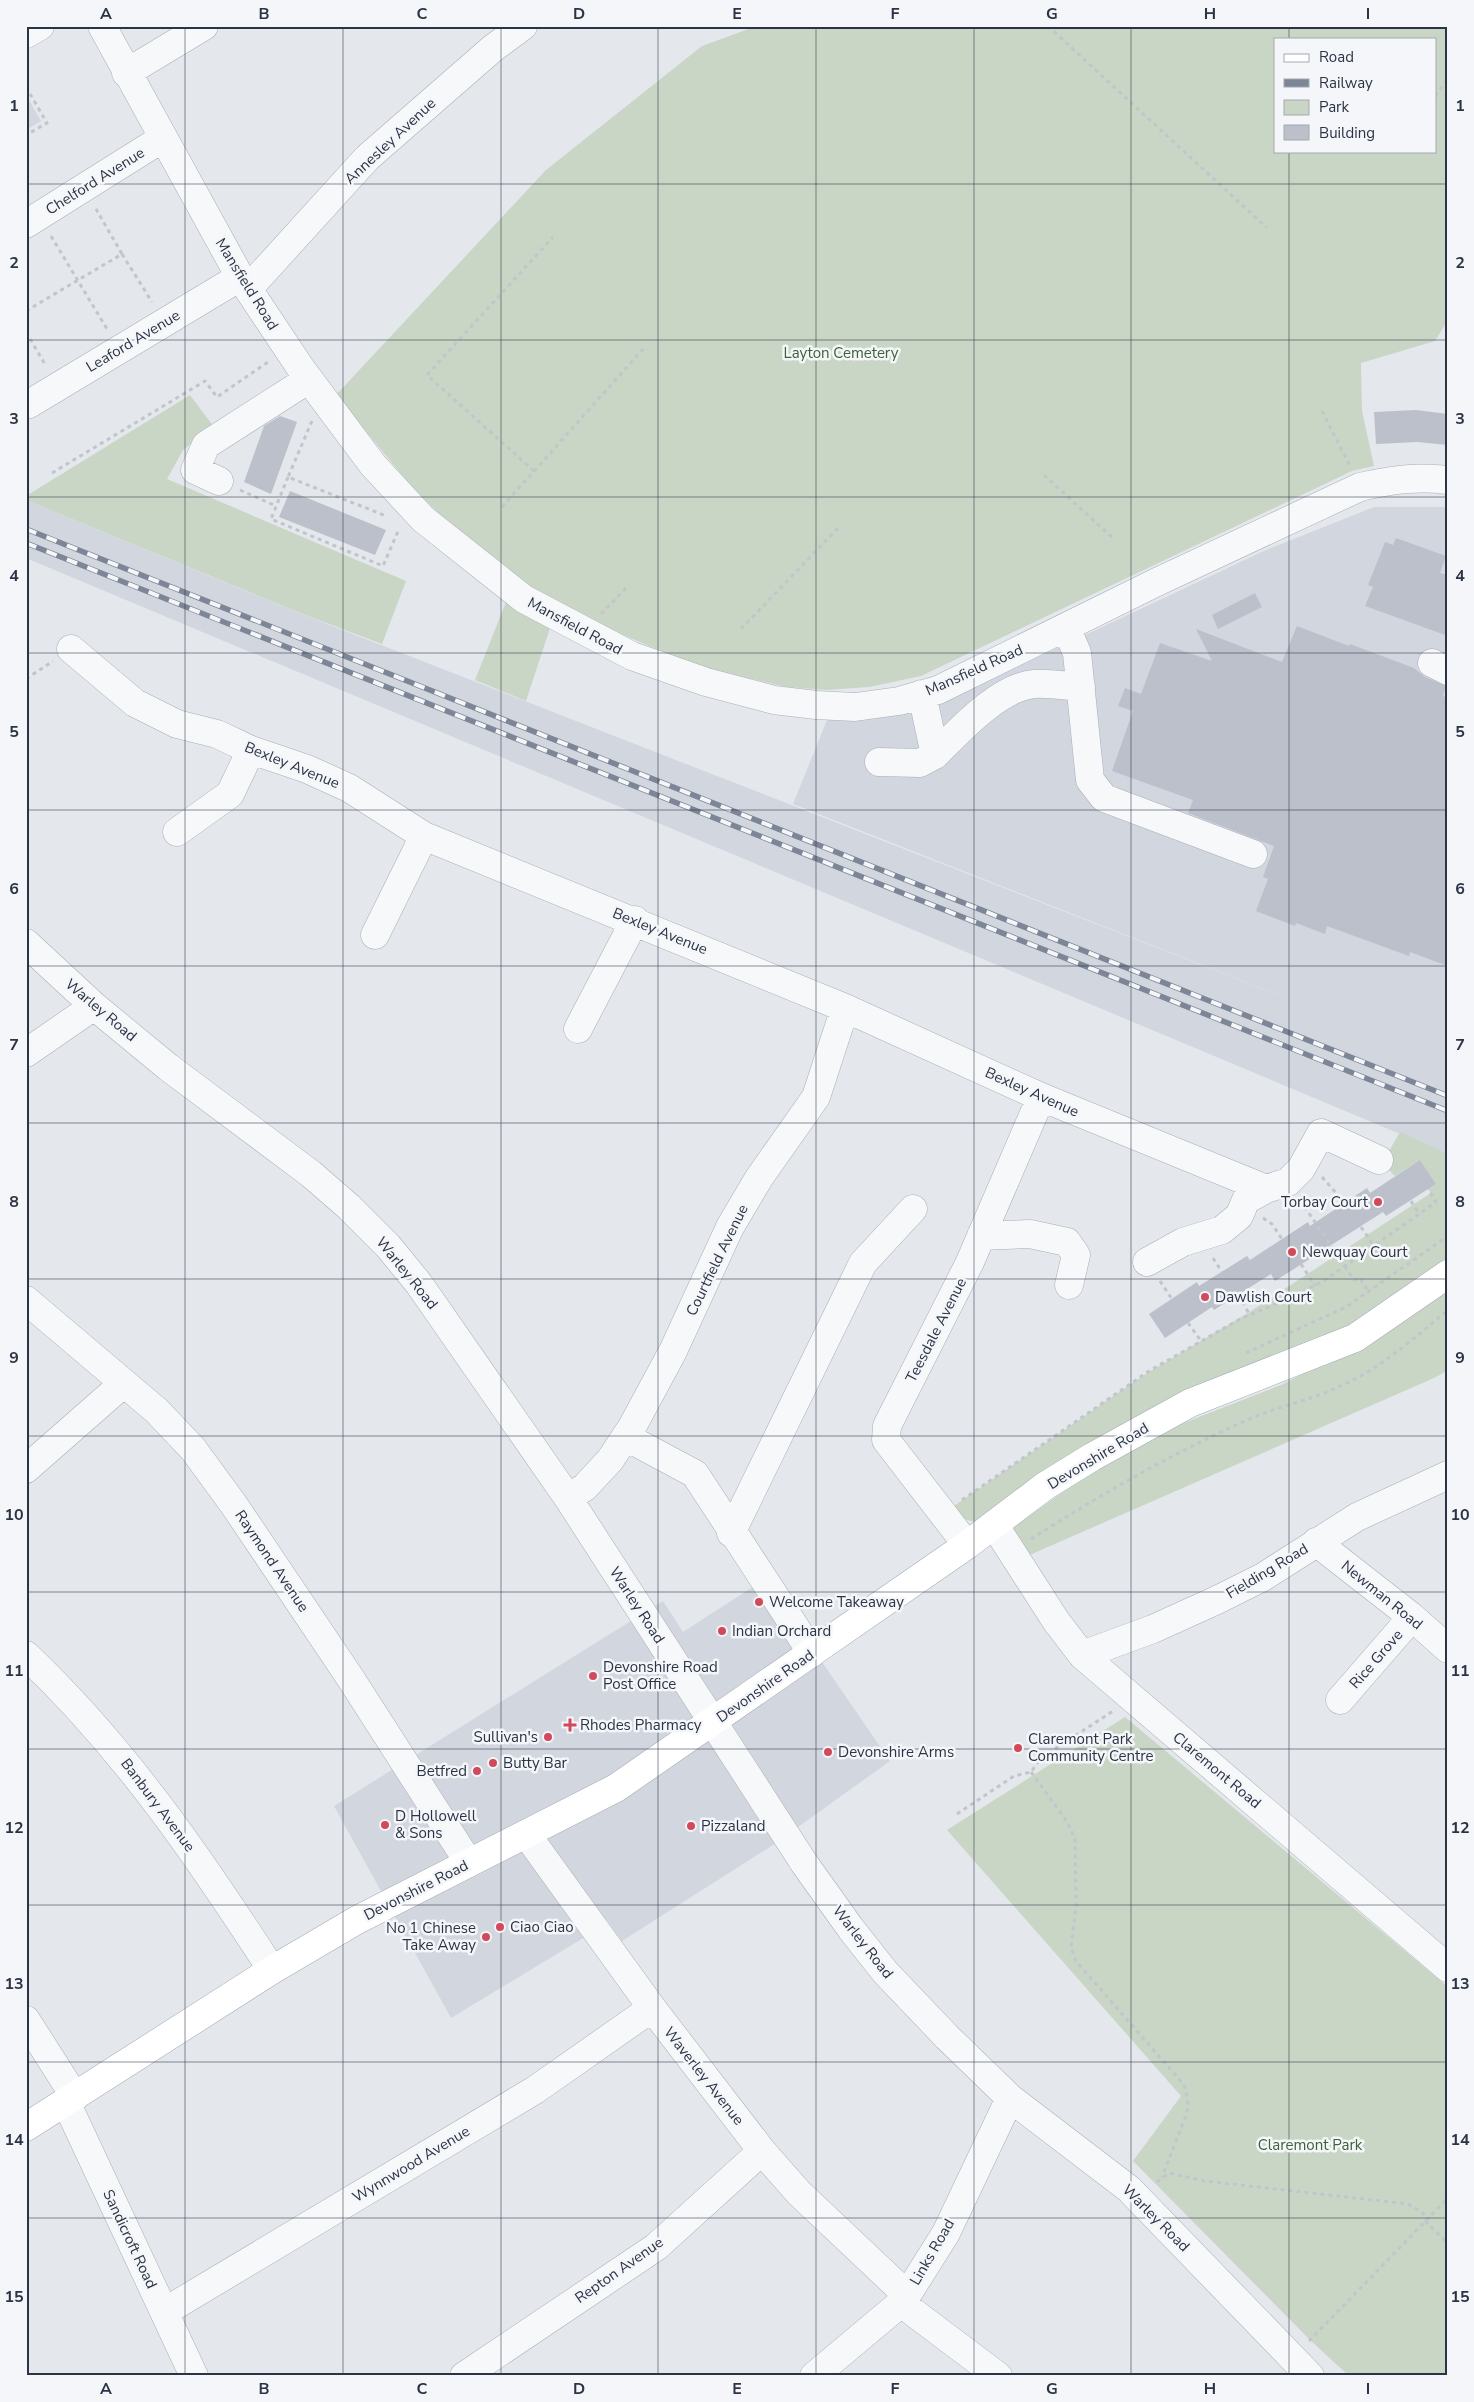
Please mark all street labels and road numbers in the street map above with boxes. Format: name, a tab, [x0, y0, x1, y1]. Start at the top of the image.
street label: Annesley Avenue	[340, 93, 440, 189]
street label: Chelford Avenue	[42, 143, 148, 219]
street label: Mansfield Road	[211, 234, 283, 334]
street label: Leaford Avenue	[82, 305, 184, 377]
street label: Mansfield Road	[524, 593, 626, 659]
street label: Mansfield Road	[922, 640, 1026, 700]
street label: Bexley Avenue	[242, 737, 342, 793]
street label: Bexley Avenue	[610, 903, 710, 959]
street label: Warley Road	[61, 974, 141, 1046]
street label: Bexley Avenue	[982, 1062, 1082, 1122]
street label: Courtfield Avenue	[681, 1201, 753, 1319]
street label: Warley Road	[372, 1233, 442, 1313]
street label: Teesdale Avenue	[901, 1274, 971, 1386]
street label: Devonshire Road	[1044, 1418, 1152, 1494]
street label: Raymond Avenue	[230, 1506, 314, 1616]
street label: Fielding Road	[1222, 1539, 1312, 1603]
street label: Newman Road	[1337, 1556, 1427, 1634]
street label: Warley Road	[605, 1563, 669, 1647]
street label: Rice Grove	[1345, 1625, 1407, 1693]
street label: Devonshire Road	[712, 1645, 818, 1727]
street label: Claremont Road	[1169, 1727, 1265, 1813]
street label: Banbury Avenue	[116, 1754, 200, 1856]
street label: Devonshire Road	[360, 1855, 472, 1925]
street label: Warley Road	[828, 1901, 898, 1983]
street label: Waverley Avenue	[659, 2023, 749, 2129]
street label: Wynnwood Avenue	[349, 2121, 473, 2207]
street label: Warley Road	[1118, 2180, 1194, 2256]
street label: Sandicroft Road	[98, 2186, 162, 2292]
street label: Links Road	[905, 2215, 959, 2289]
street label: Repton Avenue	[571, 2232, 667, 2308]

